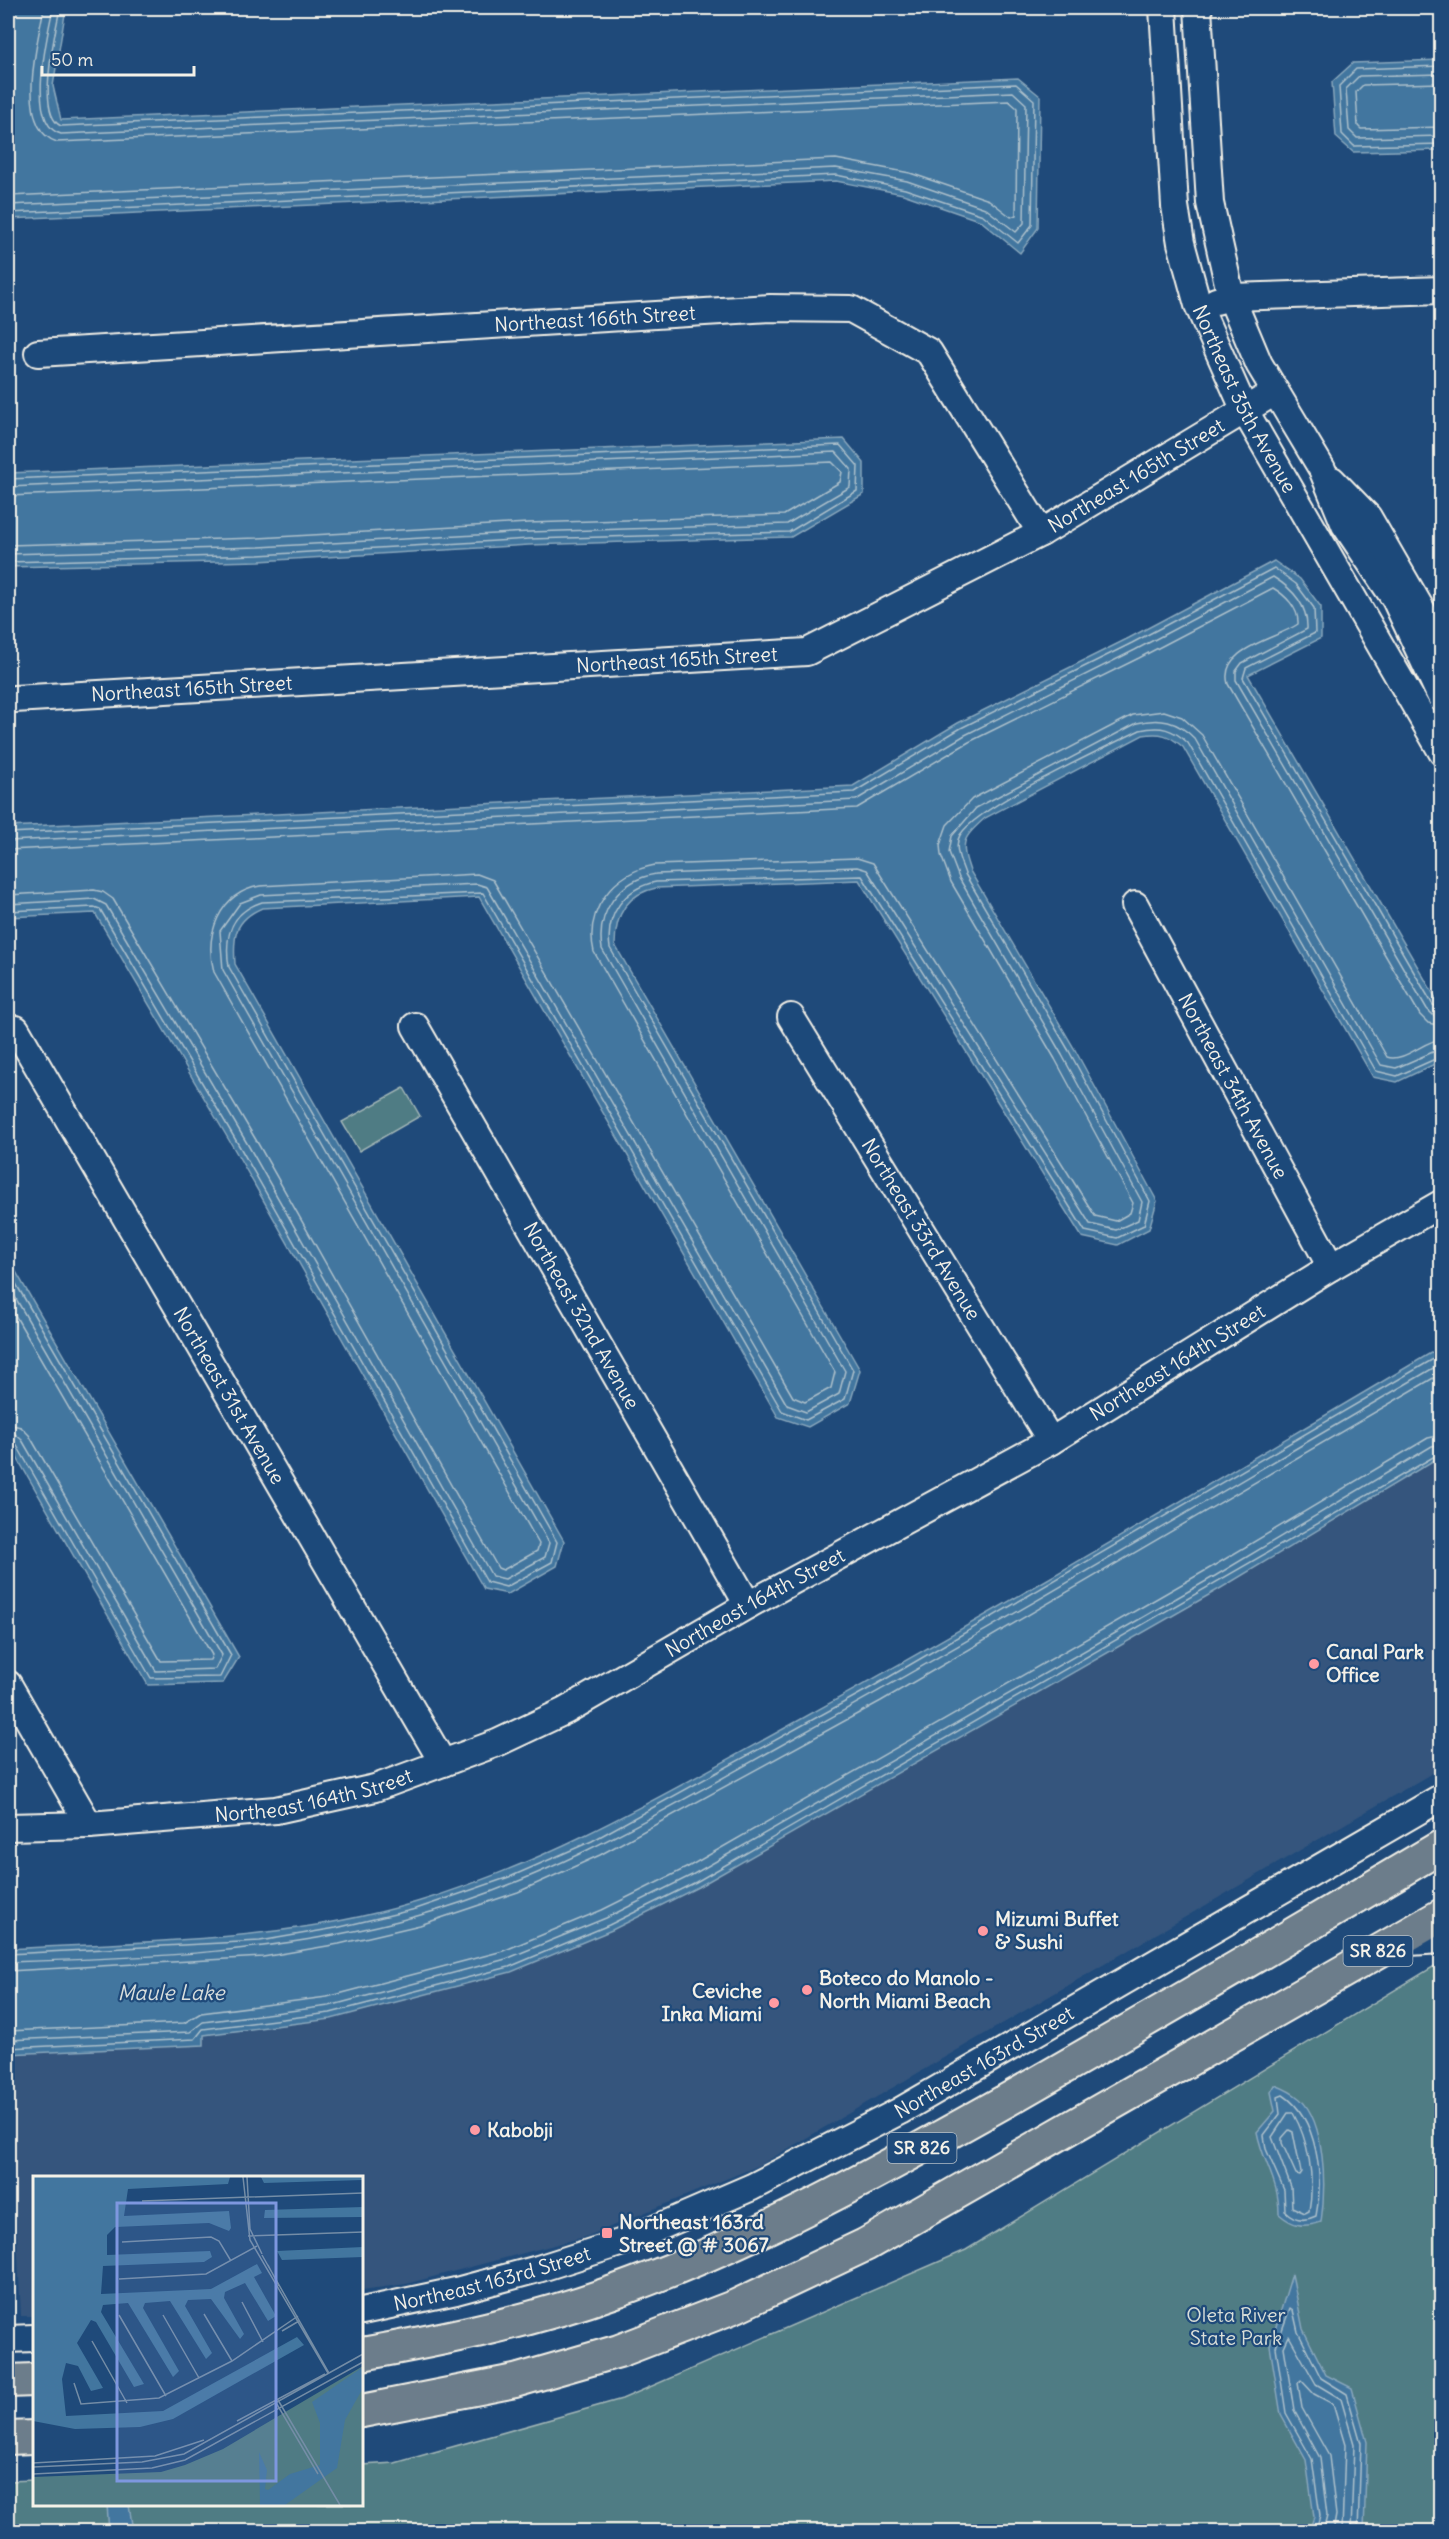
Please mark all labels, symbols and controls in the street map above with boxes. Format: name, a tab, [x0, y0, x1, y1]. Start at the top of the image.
scale bar	[42, 39, 194, 77]
text: 50 m	[51, 48, 93, 71]
street label: Northeast 166th Street	[493, 300, 697, 337]
street label: Northeast 35th Avenue	[1188, 301, 1303, 497]
street label: Northeast 165th Street	[1043, 412, 1229, 538]
street label: Northeast 165th Street	[575, 641, 778, 678]
street label: Northeast 165th Street	[90, 670, 293, 706]
street label: Northeast 34th Avenue	[1173, 989, 1294, 1183]
street label: Northeast 33rd Avenue	[856, 1134, 987, 1324]
street label: Northeast 32nd Avenue	[518, 1217, 646, 1413]
street label: Northeast 164th Street	[1085, 1298, 1270, 1426]
street label: Northeast 31st Avenue	[168, 1302, 291, 1488]
street label: Northeast 164th Street	[661, 1542, 849, 1662]
place label: Canal Park Office	[1326, 1639, 1424, 1687]
marker: Canal Park Office	[1307, 1657, 1321, 1671]
street label: Northeast 164th Street	[214, 1762, 416, 1827]
place label: Mizumi Buffet & Sushi	[995, 1906, 1119, 1954]
marker: Mizumi Buffet & Sushi	[976, 1924, 990, 1938]
road number: SR 826	[1344, 1936, 1412, 1966]
place label: Boteco do Manolo - North Miami Beach	[819, 1965, 994, 2013]
place label: Ceviche Inka Miami	[662, 1978, 762, 2026]
water label: Maule Lake	[117, 1979, 226, 2006]
marker: Boteco do Manolo - North Miami Beach	[800, 1983, 814, 1997]
marker: Ceviche Inka Miami	[767, 1996, 781, 2010]
street label: Northeast 163rd Street	[890, 2000, 1078, 2124]
place label: Kabobji	[487, 2117, 553, 2142]
marker: Kabobji	[468, 2123, 482, 2137]
road number: SR 826	[888, 2133, 956, 2163]
inset map	[33, 2176, 363, 2506]
place label: Northeast 163rd Street @ # 3067	[619, 2209, 769, 2257]
marker: Northeast 163rd Street @ # 3067	[600, 2226, 614, 2240]
street label: Northeast 163rd Street	[391, 2240, 594, 2316]
park label: Oleta River State Park	[1186, 2302, 1286, 2350]

